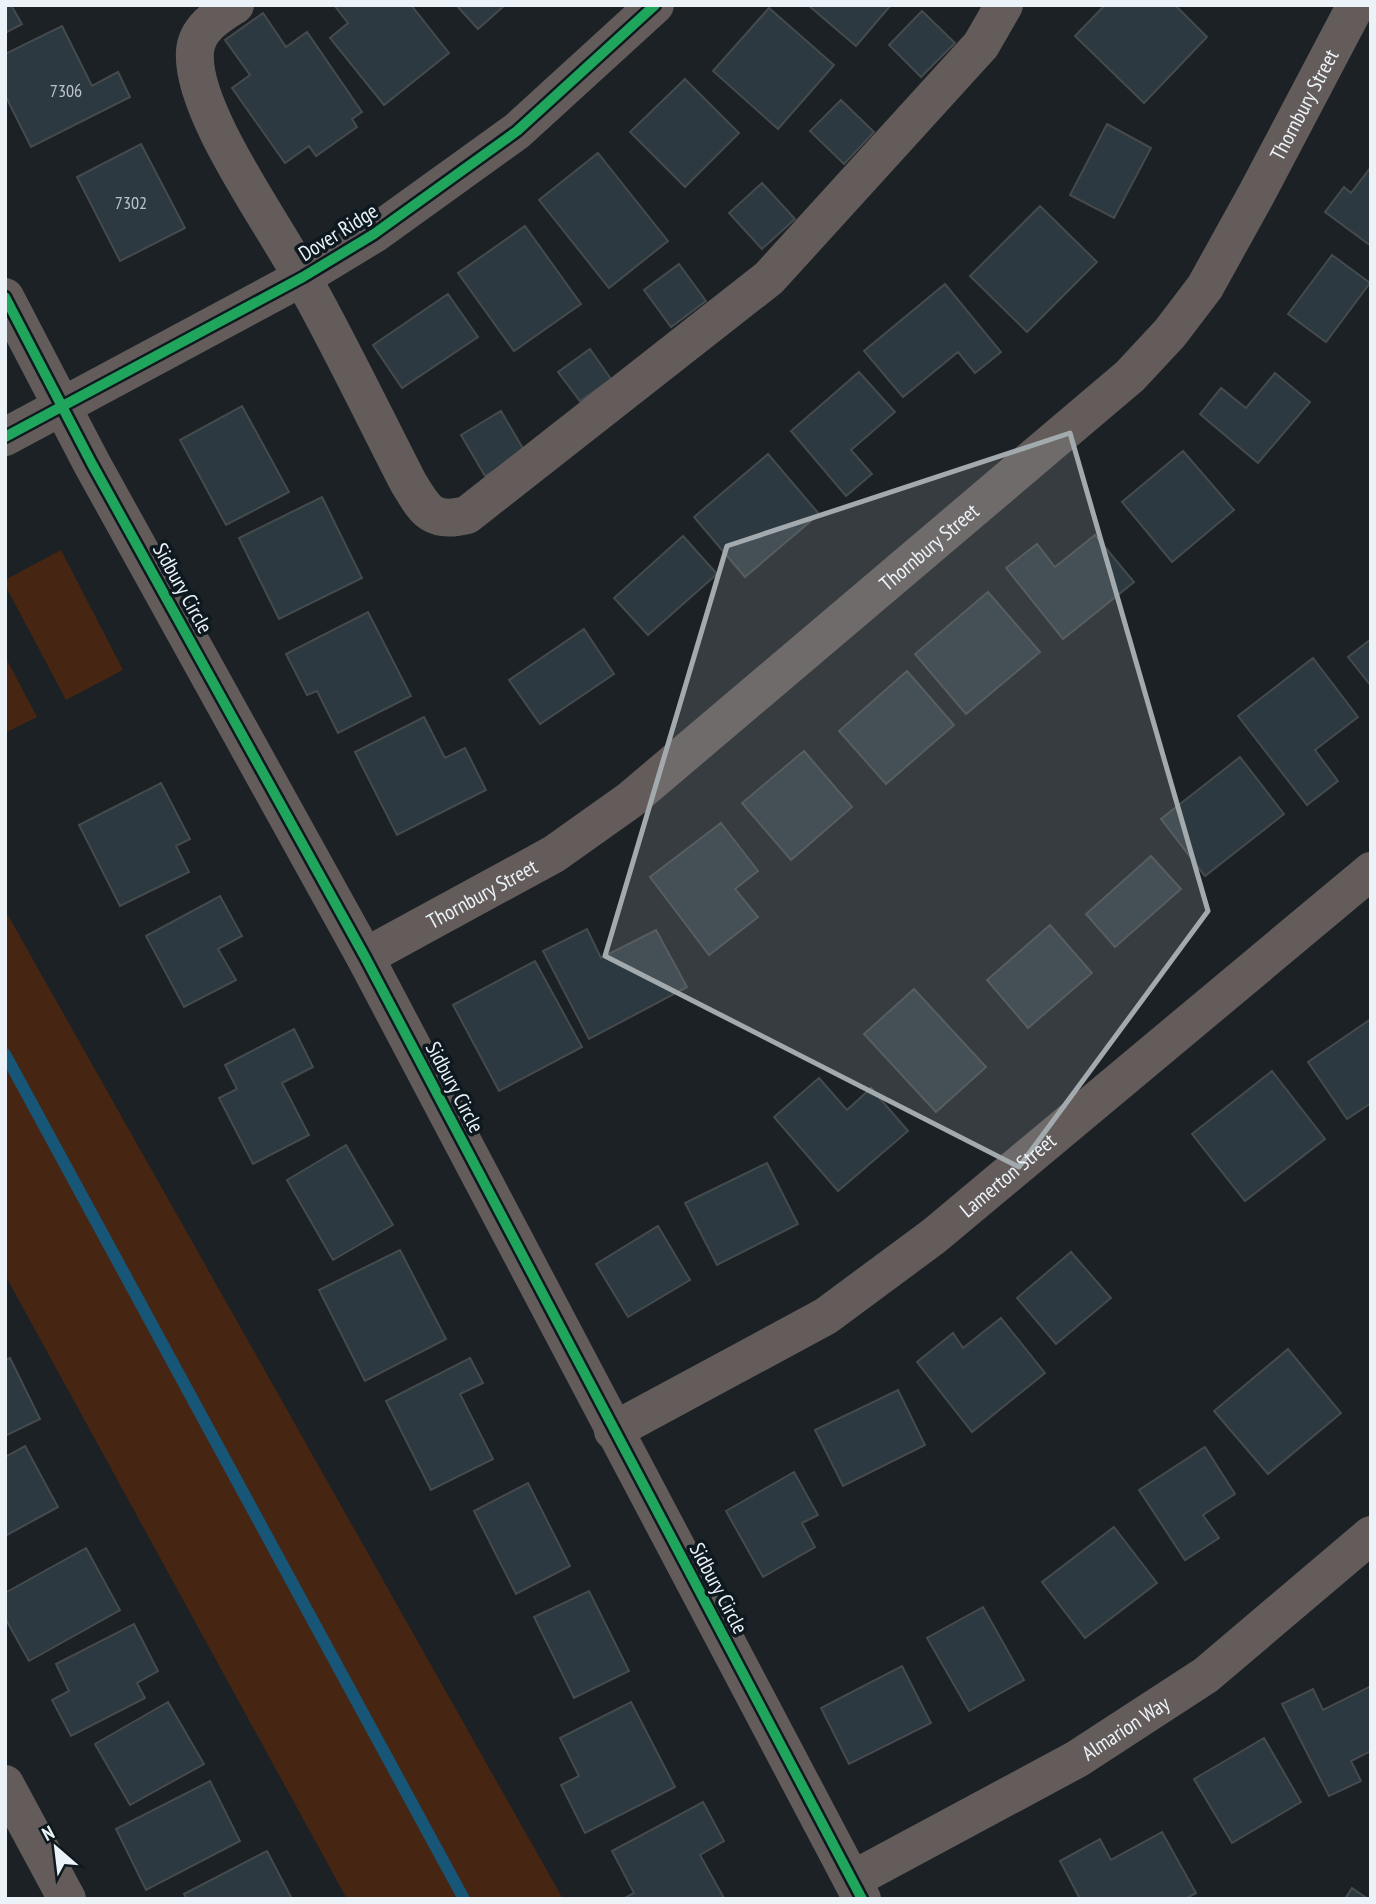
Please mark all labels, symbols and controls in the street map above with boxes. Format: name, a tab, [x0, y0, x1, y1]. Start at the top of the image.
street label: Thornbury Street	[1263, 44, 1344, 165]
house number: 7306	[50, 79, 82, 102]
house number: 7302	[115, 191, 147, 214]
street label: Dover Ridge	[293, 197, 383, 267]
street label: Thornbury Street	[873, 497, 984, 597]
street label: Sidbury Circle	[147, 538, 219, 638]
street label: Thornbury Street	[422, 852, 542, 934]
street label: Sidbury Circle	[420, 1037, 490, 1137]
street label: Lamerton Street	[954, 1127, 1061, 1223]
street label: Sidbury Circle	[684, 1538, 754, 1638]
street label: Almarion Way	[1076, 1689, 1174, 1766]
north arrow	[21, 1813, 91, 1883]
text: N	[38, 1820, 58, 1846]

